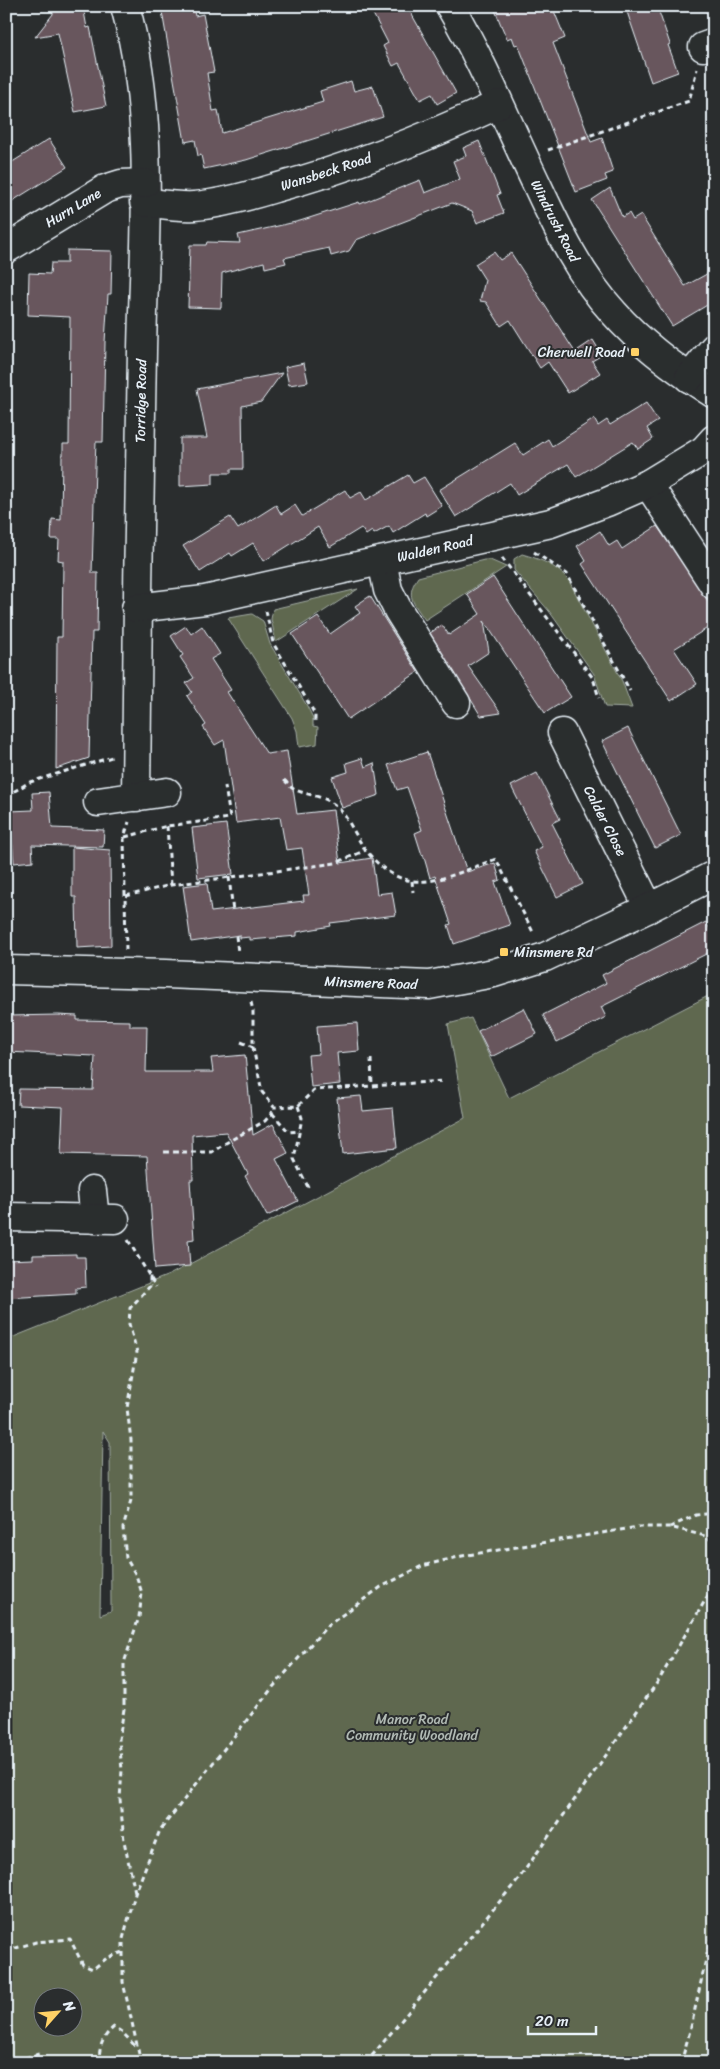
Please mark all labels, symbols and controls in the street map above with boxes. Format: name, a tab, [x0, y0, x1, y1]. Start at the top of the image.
street label: Wansbeck Road	[277, 145, 376, 198]
street label: Windrush Road	[523, 175, 587, 268]
street label: Hurn Lane	[40, 181, 106, 235]
place label: Cherwell Road	[538, 340, 627, 365]
marker: Cherwell Road	[629, 346, 641, 358]
street label: Torridge Road	[128, 357, 154, 443]
street label: Walden Road	[394, 528, 477, 570]
street label: Calder Close	[576, 781, 634, 861]
place label: Minsmere Rd	[514, 940, 595, 965]
marker: Minsmere Rd	[498, 946, 510, 958]
street label: Minsmere Road	[324, 969, 420, 997]
park label: Manor Road Community Woodland	[346, 1707, 479, 1748]
north arrow	[32, 1986, 82, 2036]
text: N	[55, 1995, 83, 2017]
scale bar	[528, 2004, 595, 2036]
text: 20 m	[535, 2008, 569, 2034]

